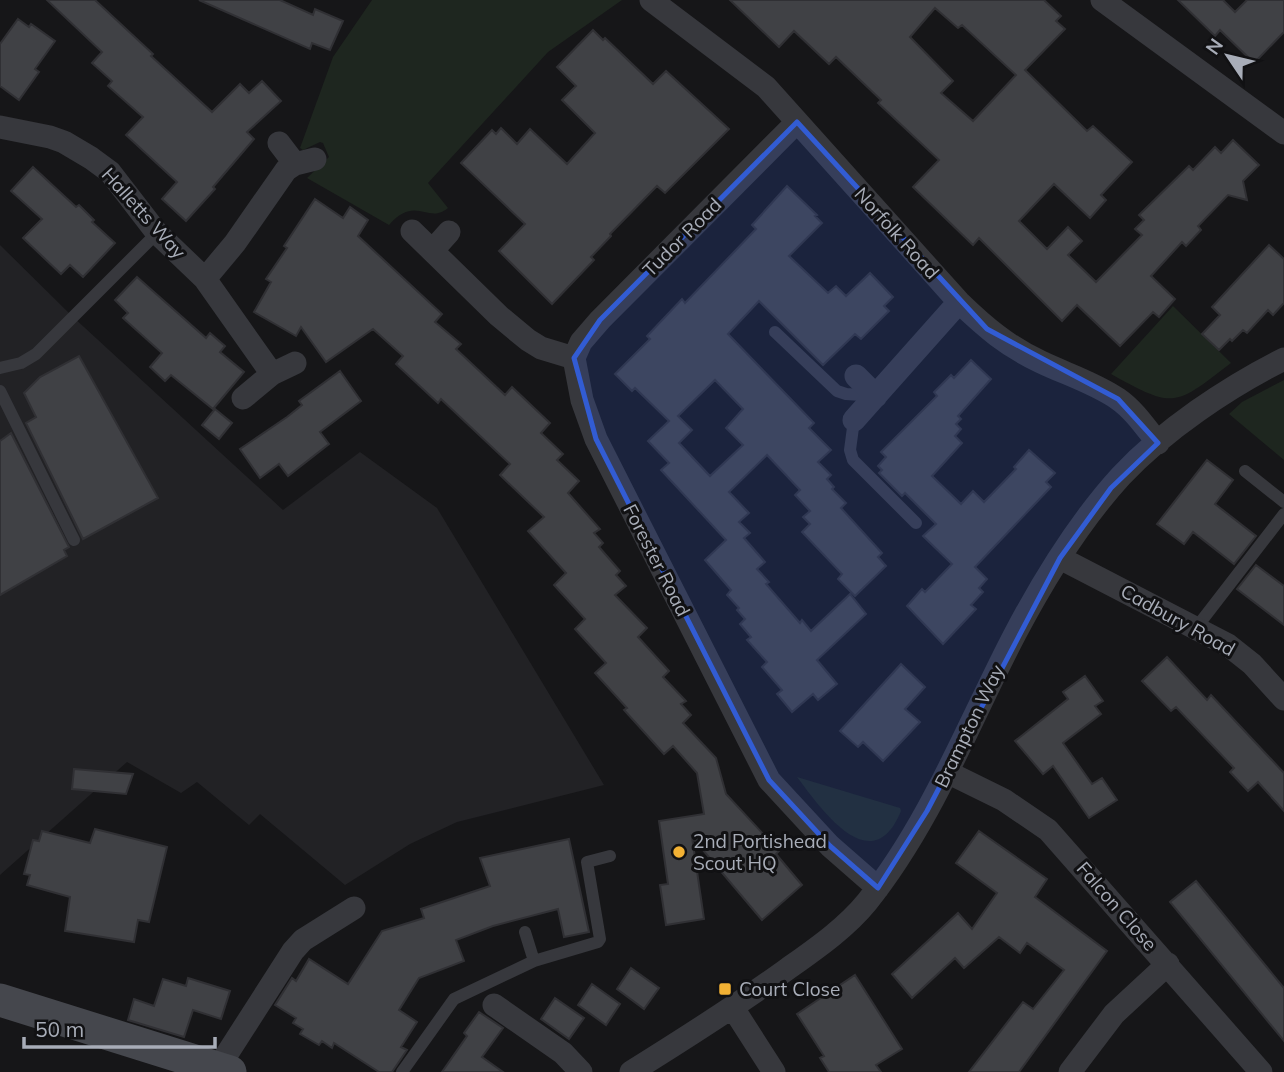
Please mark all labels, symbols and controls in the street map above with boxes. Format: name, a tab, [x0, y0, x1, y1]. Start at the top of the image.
north arrow	[1193, 21, 1263, 91]
text: N	[1200, 33, 1228, 59]
street label: Halletts Way	[97, 163, 191, 263]
street label: Norfolk Road	[850, 182, 944, 284]
street label: Tudor Road	[638, 193, 726, 281]
street label: Forester Road	[618, 500, 696, 620]
street label: Cadbury Road	[1117, 579, 1239, 661]
street label: Brampton Way	[929, 660, 1009, 792]
place label: 2nd Portishead Scout HQ	[693, 829, 827, 875]
marker: 2nd Portishead Scout HQ	[671, 844, 687, 860]
street label: Falcon Close	[1072, 856, 1162, 956]
place label: Court Close	[739, 977, 840, 1001]
marker: Court Close	[717, 981, 733, 997]
scale bar	[24, 1006, 215, 1050]
text: 50 m	[35, 1016, 84, 1042]

